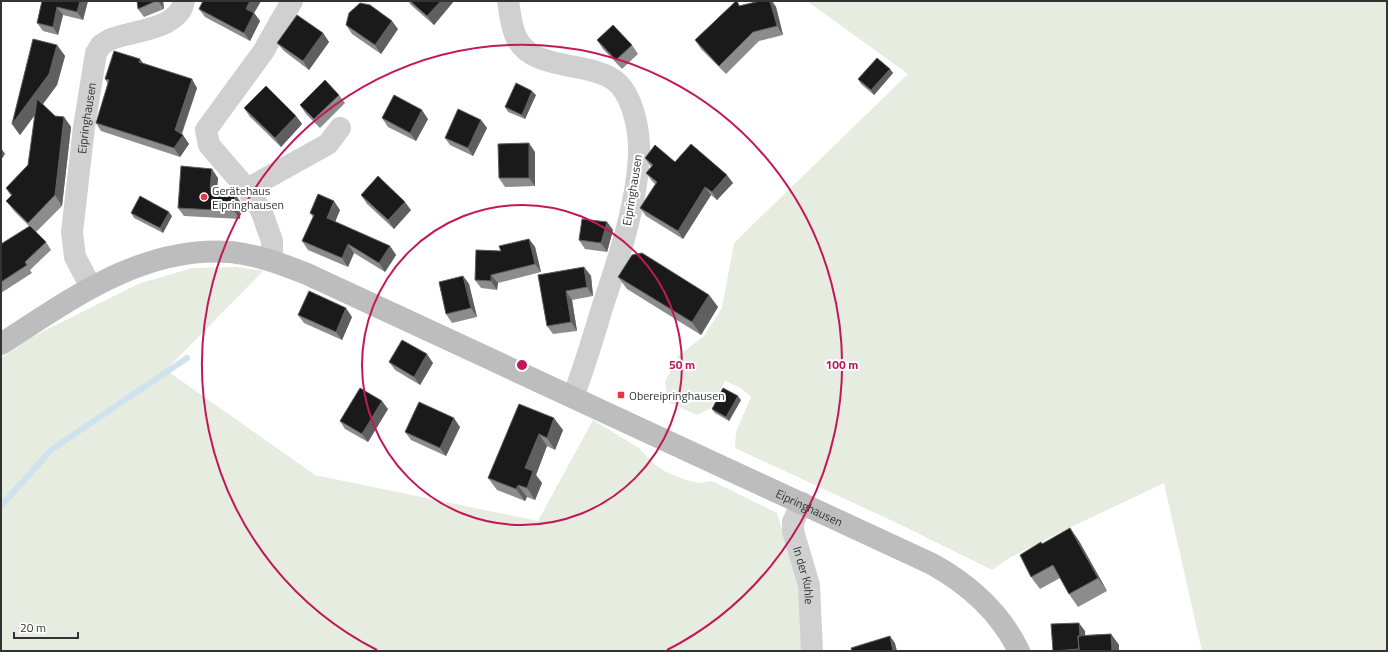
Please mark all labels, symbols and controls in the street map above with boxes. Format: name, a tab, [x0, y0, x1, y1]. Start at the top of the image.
street label: Eipringhausen	[72, 81, 101, 155]
street label: Eipringhausen	[617, 153, 647, 227]
place label: Gerätehaus Eipringhausen	[212, 181, 284, 214]
marker: Gerätehaus Eipringhausen	[199, 192, 209, 202]
text: 50 m	[669, 355, 695, 374]
text: 100 m	[826, 355, 858, 374]
centre of rings	[515, 358, 529, 372]
place label: Obereipringhausen	[629, 386, 725, 405]
marker: Obereipringhausen	[616, 390, 626, 400]
street label: Eipringhausen	[773, 483, 846, 531]
street label: In der Kuhle	[788, 544, 819, 605]
scale bar	[14, 614, 78, 640]
text: 20 m	[20, 618, 46, 637]

